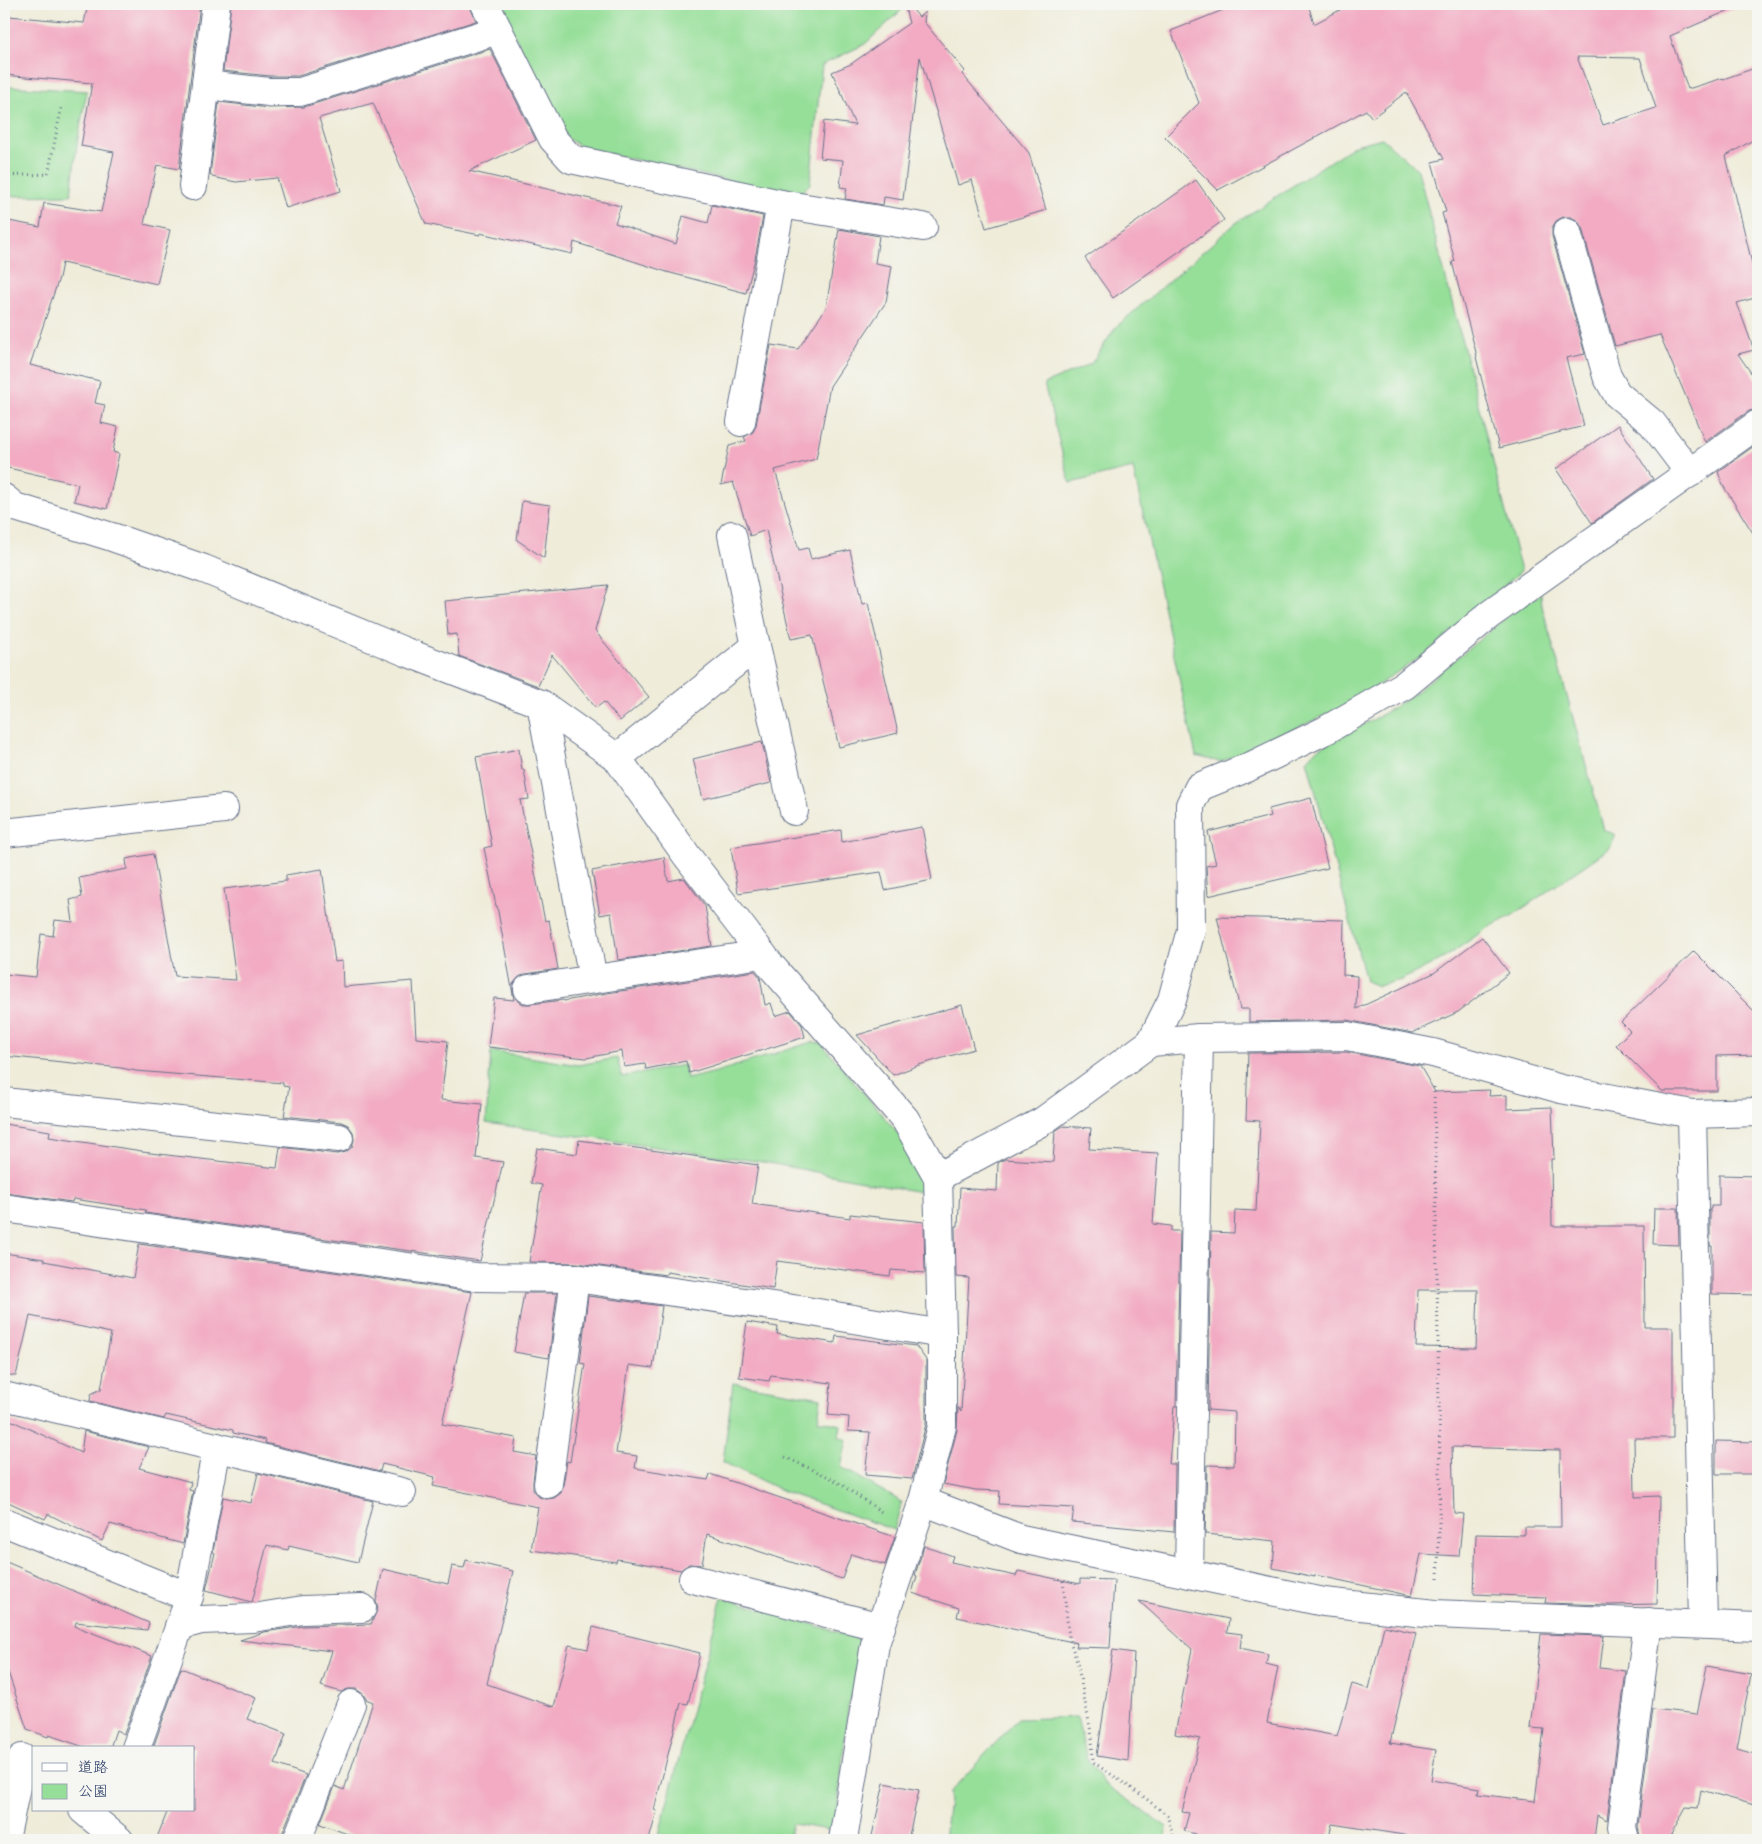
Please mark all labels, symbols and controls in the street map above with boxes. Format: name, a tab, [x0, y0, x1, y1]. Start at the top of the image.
legend	[32, 1746, 195, 1812]
text: 道路	[78, 1758, 108, 1776]
text: 公園	[78, 1782, 108, 1800]

